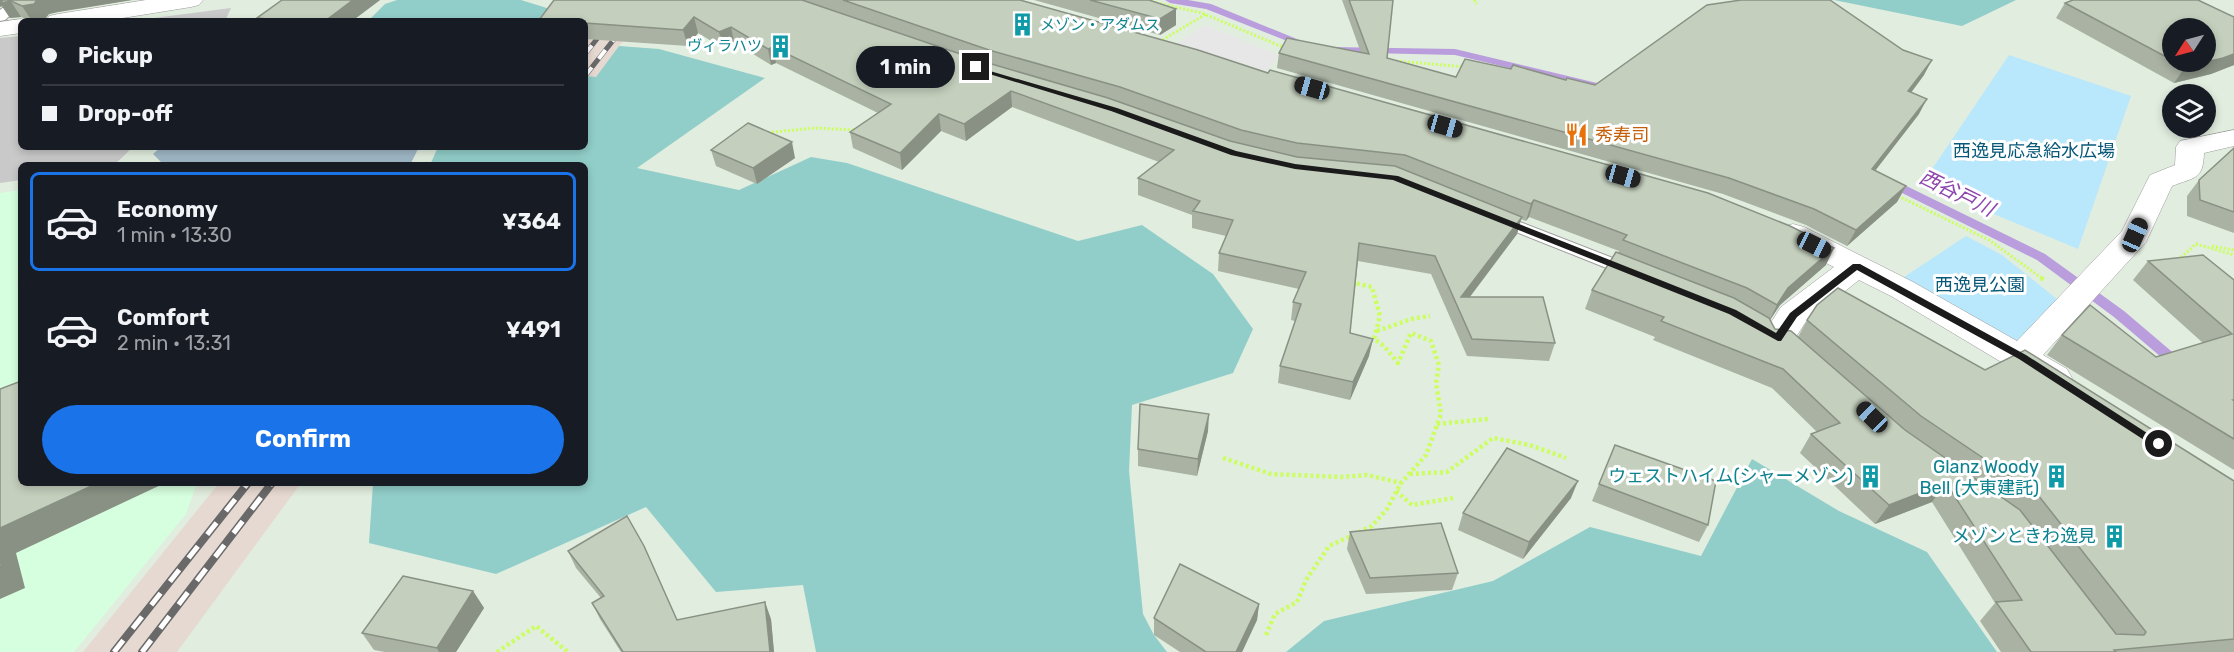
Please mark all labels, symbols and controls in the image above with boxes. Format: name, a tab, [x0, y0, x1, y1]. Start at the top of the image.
building icon: メゾン・アダムス	[1009, 12, 1035, 38]
place label: メゾン・アダムス	[1040, 16, 1160, 34]
north arrow	[2162, 18, 2216, 72]
map controls	[2162, 18, 2216, 138]
building icon: ヴィラハツ	[767, 33, 793, 59]
place label: ヴィラハツ	[687, 37, 762, 55]
text: Pickup	[78, 42, 153, 69]
callout: 1 min	[856, 46, 955, 88]
route end	[962, 53, 989, 80]
text: 1 min	[880, 55, 931, 79]
car	[1292, 74, 1332, 102]
button: layers	[2162, 84, 2216, 138]
text: Drop-off	[78, 100, 173, 127]
car	[1425, 112, 1465, 140]
restaurant icon: 秀寿司	[1564, 122, 1590, 148]
place label: 秀寿司	[1595, 124, 1649, 146]
park label: 西逸見応急給水広場	[1953, 140, 2115, 162]
car	[1603, 162, 1643, 190]
water label: 西谷戸川	[1916, 165, 2000, 222]
icon: car	[45, 195, 99, 249]
text: Economy	[117, 196, 218, 223]
text: ¥364	[502, 208, 561, 235]
car	[2119, 215, 2151, 255]
text: 1 min · 13:30	[117, 223, 232, 247]
car	[1794, 229, 1834, 261]
park label: 西逸見公園	[1935, 274, 2025, 296]
icon: car	[45, 303, 99, 357]
text: Comfort	[117, 304, 209, 331]
text: ¥491	[506, 316, 561, 343]
text: 2 min · 13:31	[117, 331, 231, 355]
car	[1853, 398, 1891, 436]
button: Confirm	[42, 405, 564, 474]
route start	[2145, 430, 2172, 457]
place label: Glanz Woody Bell (大東建託)	[1920, 456, 2039, 499]
building icon: ウェストハイム(シャーメゾン)	[1858, 463, 1884, 489]
building icon: Glanz Woody Bell (大東建託)	[2044, 464, 2070, 490]
place label: ウェストハイム(シャーメゾン)	[1608, 465, 1853, 487]
building icon: メゾンときわ逸見	[2101, 523, 2127, 549]
place label: メゾンときわ逸見	[1952, 525, 2096, 547]

